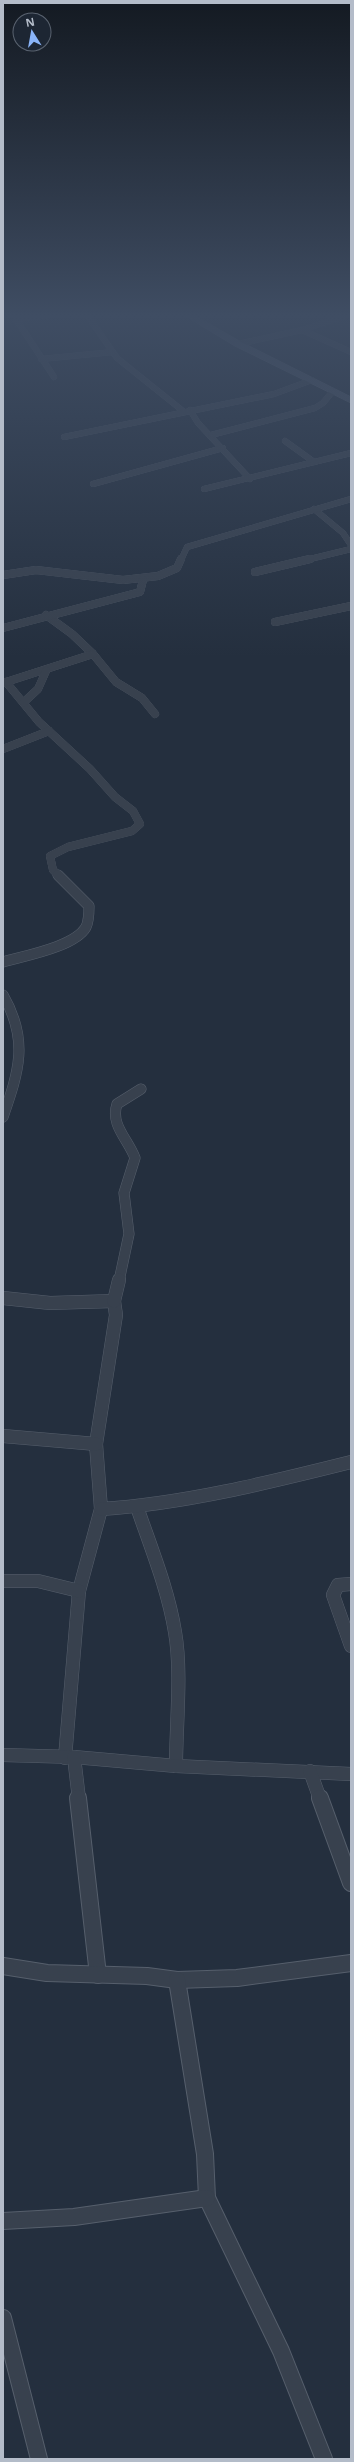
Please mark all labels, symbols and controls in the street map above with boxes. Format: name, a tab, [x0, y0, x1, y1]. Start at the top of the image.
north arrow	[12, 12, 52, 52]
text: N	[24, 13, 36, 30]

